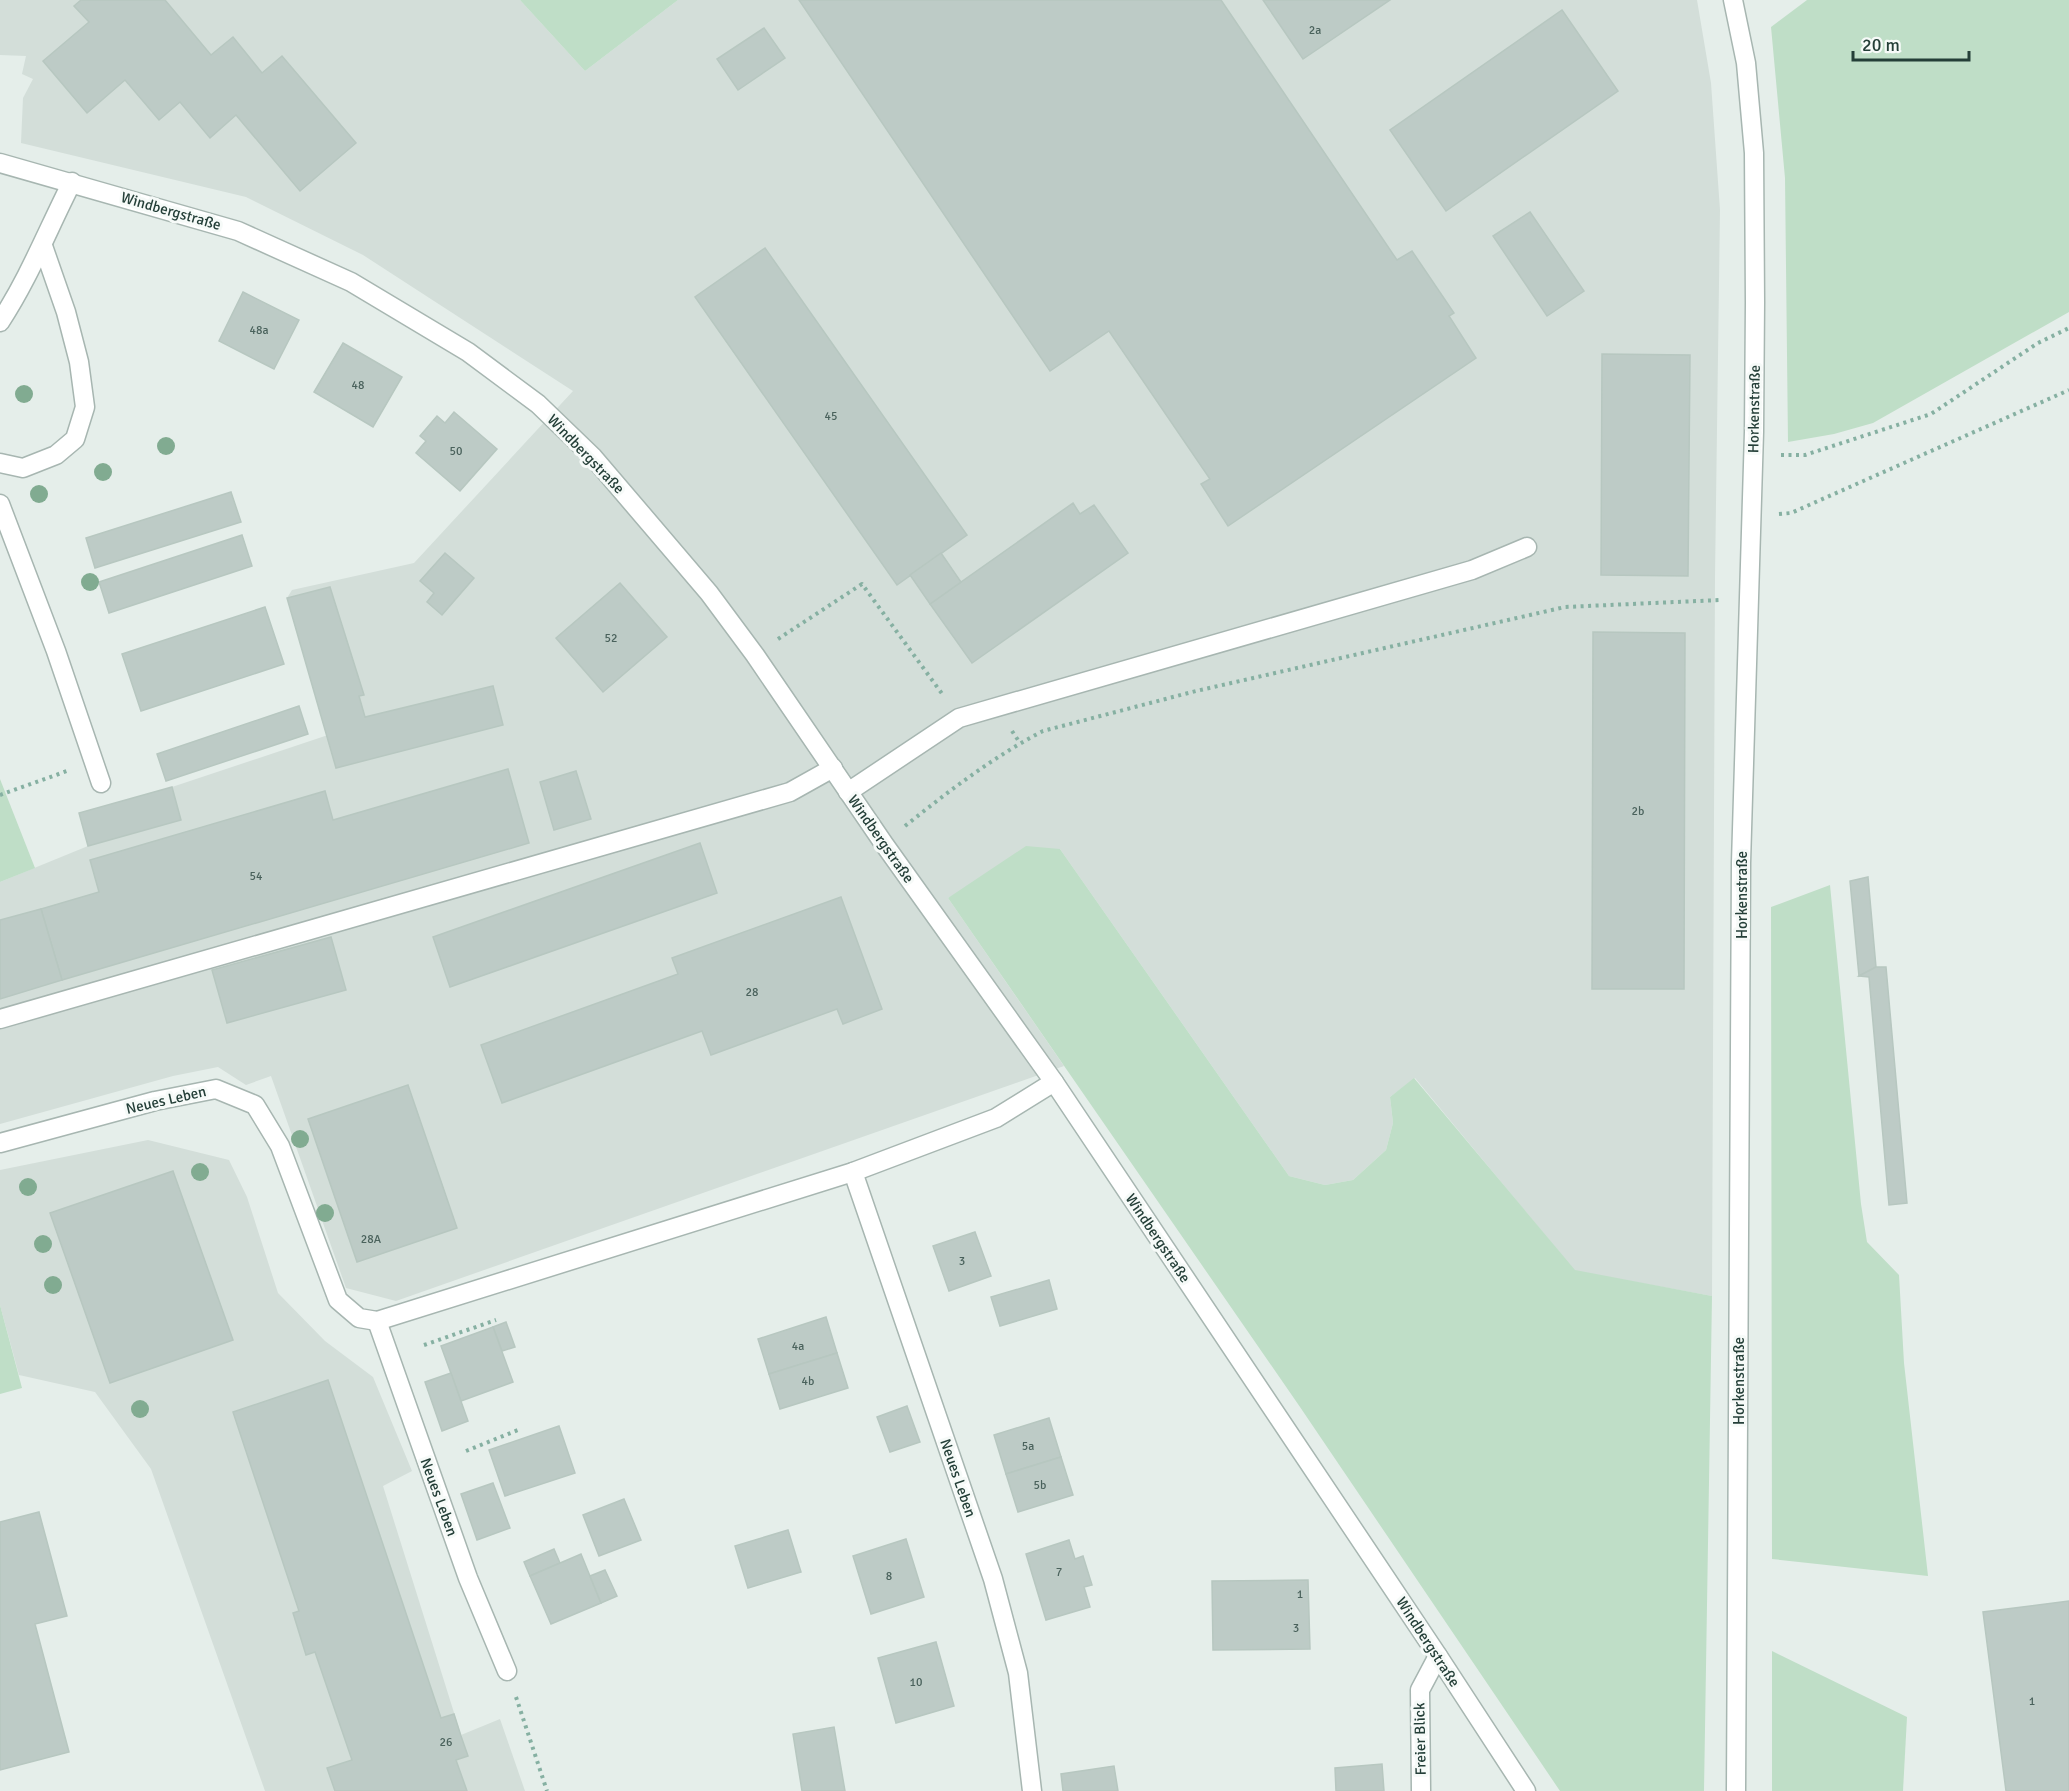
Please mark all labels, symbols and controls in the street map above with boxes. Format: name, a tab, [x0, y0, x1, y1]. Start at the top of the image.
house number: 2a	[1309, 23, 1321, 38]
scale bar	[1853, 24, 1968, 62]
text: 20 m	[1862, 34, 1900, 56]
street label: Windbergstraße	[119, 188, 223, 234]
house number: 48a	[249, 323, 269, 338]
street label: Horkenstraße	[1744, 365, 1764, 453]
house number: 48	[352, 378, 364, 393]
house number: 45	[825, 409, 837, 424]
street label: Windbergstraße	[544, 411, 628, 497]
house number: 50	[450, 444, 462, 459]
house number: 52	[605, 631, 617, 646]
street label: Windbergstraße	[844, 791, 918, 887]
house number: 2b	[1632, 804, 1644, 819]
street label: Horkenstraße	[1733, 851, 1751, 939]
house number: 54	[250, 869, 263, 884]
house number: 28	[746, 985, 758, 1000]
street label: Neues Leben	[124, 1082, 208, 1118]
street label: Windbergstraße	[1122, 1190, 1194, 1286]
house number: 28A	[361, 1232, 382, 1247]
house number: 3	[959, 1254, 965, 1269]
street label: Horkenstraße	[1730, 1337, 1748, 1425]
house number: 4a	[792, 1339, 804, 1354]
house number: 4b	[802, 1374, 814, 1389]
street label: Neues Leben	[936, 1436, 980, 1520]
house number: 5a	[1022, 1439, 1034, 1454]
street label: Neues Leben	[417, 1455, 461, 1539]
house number: 5b	[1034, 1478, 1046, 1493]
house number: 7	[1056, 1565, 1062, 1580]
house number: 8	[886, 1569, 892, 1584]
house number: 1	[1297, 1587, 1303, 1602]
street label: Windbergstraße	[1392, 1594, 1464, 1690]
house number: 3	[1293, 1621, 1299, 1636]
house number: 10	[910, 1675, 922, 1690]
house number: 1	[2029, 1694, 2035, 1709]
street label: Freier Blick	[1410, 1702, 1430, 1775]
house number: 26	[440, 1735, 452, 1750]

